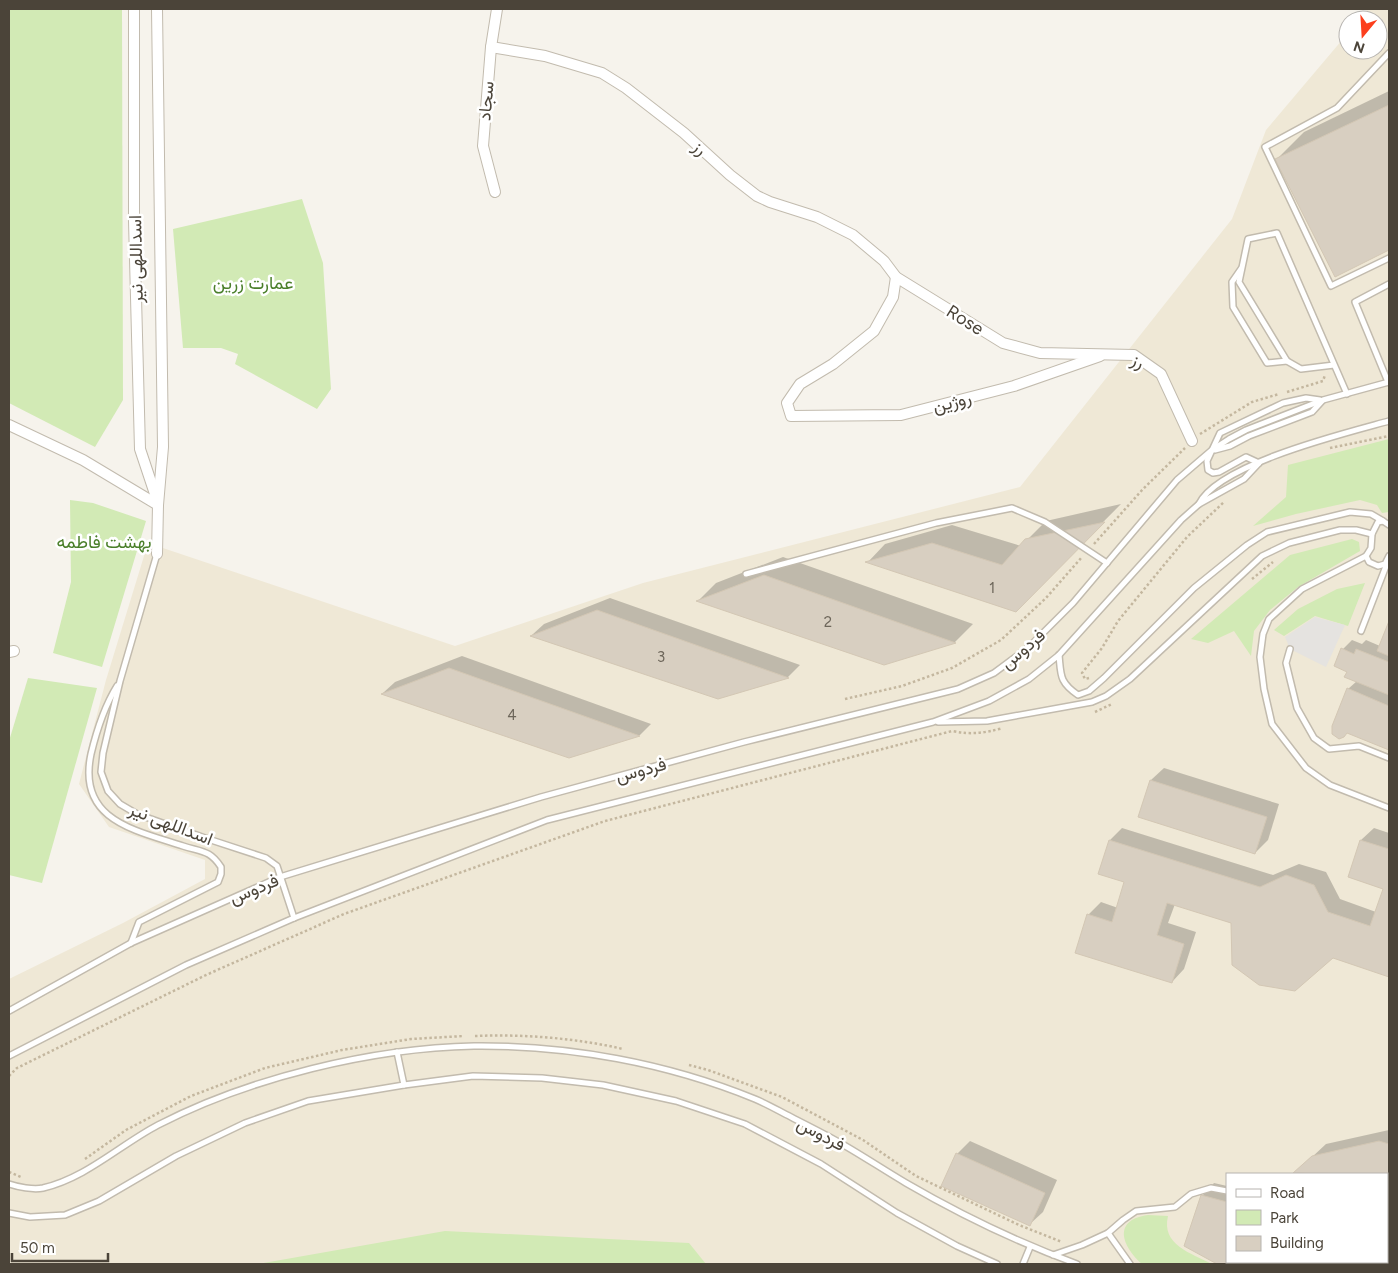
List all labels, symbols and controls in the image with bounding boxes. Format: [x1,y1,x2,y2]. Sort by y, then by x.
north arrow [1338,10,1388,60]
text: N [1351,37,1367,57]
street label: سجاد [473,80,499,122]
street label: رز [687,135,712,160]
street label: اسداللهی نیر [124,215,148,304]
park label: عمارت زرین [213,272,293,294]
street label: Rose [942,300,988,340]
street label: رز [1127,348,1148,374]
street label: روژین [930,386,974,418]
park label: بهشت فاطمه [57,531,151,553]
house number: 1 [989,579,995,597]
house number: 2 [824,613,832,631]
street label: فردوس [996,624,1050,674]
house number: 3 [657,648,665,666]
house number: 4 [507,706,517,724]
street label: فردوس [613,753,669,787]
street label: اسداللهی نیر [125,798,216,850]
street label: فردوس [226,869,282,909]
street label: فردوس [793,1112,849,1156]
legend [1226,1173,1388,1263]
text: Road [1270,1184,1305,1202]
text: Park [1270,1209,1299,1227]
scale bar [12,1230,109,1262]
text: Building [1270,1234,1324,1252]
text: 50 m [20,1239,55,1257]

